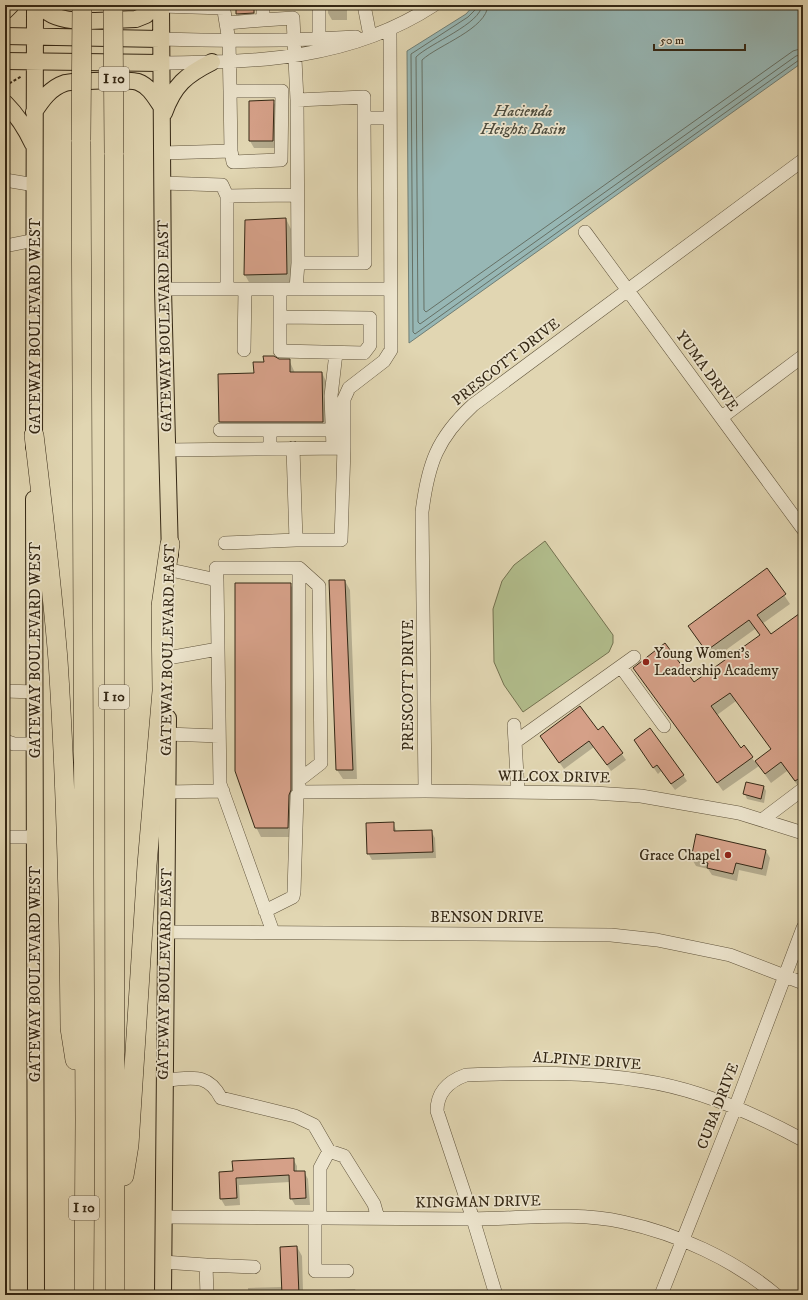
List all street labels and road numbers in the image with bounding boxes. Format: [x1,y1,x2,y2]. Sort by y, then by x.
road number: I 10 [99,67,129,91]
street label: GATEWAY BOULEVARD WEST [26,217,45,434]
street label: GATEWAY BOULEVARD EAST [154,219,176,432]
street label: PRESCOTT DRIVE [448,314,564,410]
street label: YUMA DRIVE [671,327,743,415]
street label: GATEWAY BOULEVARD WEST [26,541,45,758]
street label: GATEWAY BOULEVARD EAST [157,543,179,756]
street label: PRESCOTT DRIVE [399,619,418,751]
road number: I 10 [99,685,129,709]
street label: WILCOX DRIVE [497,767,611,787]
street label: GATEWAY BOULEVARD WEST [26,865,45,1082]
street label: GATEWAY BOULEVARD EAST [154,867,176,1080]
street label: BENSON DRIVE [430,908,544,927]
street label: ALPINE DRIVE [532,1048,642,1074]
street label: CUBA DRIVE [693,1060,743,1152]
street label: KINGMAN DRIVE [415,1191,541,1213]
road number: I 10 [69,1196,99,1220]

